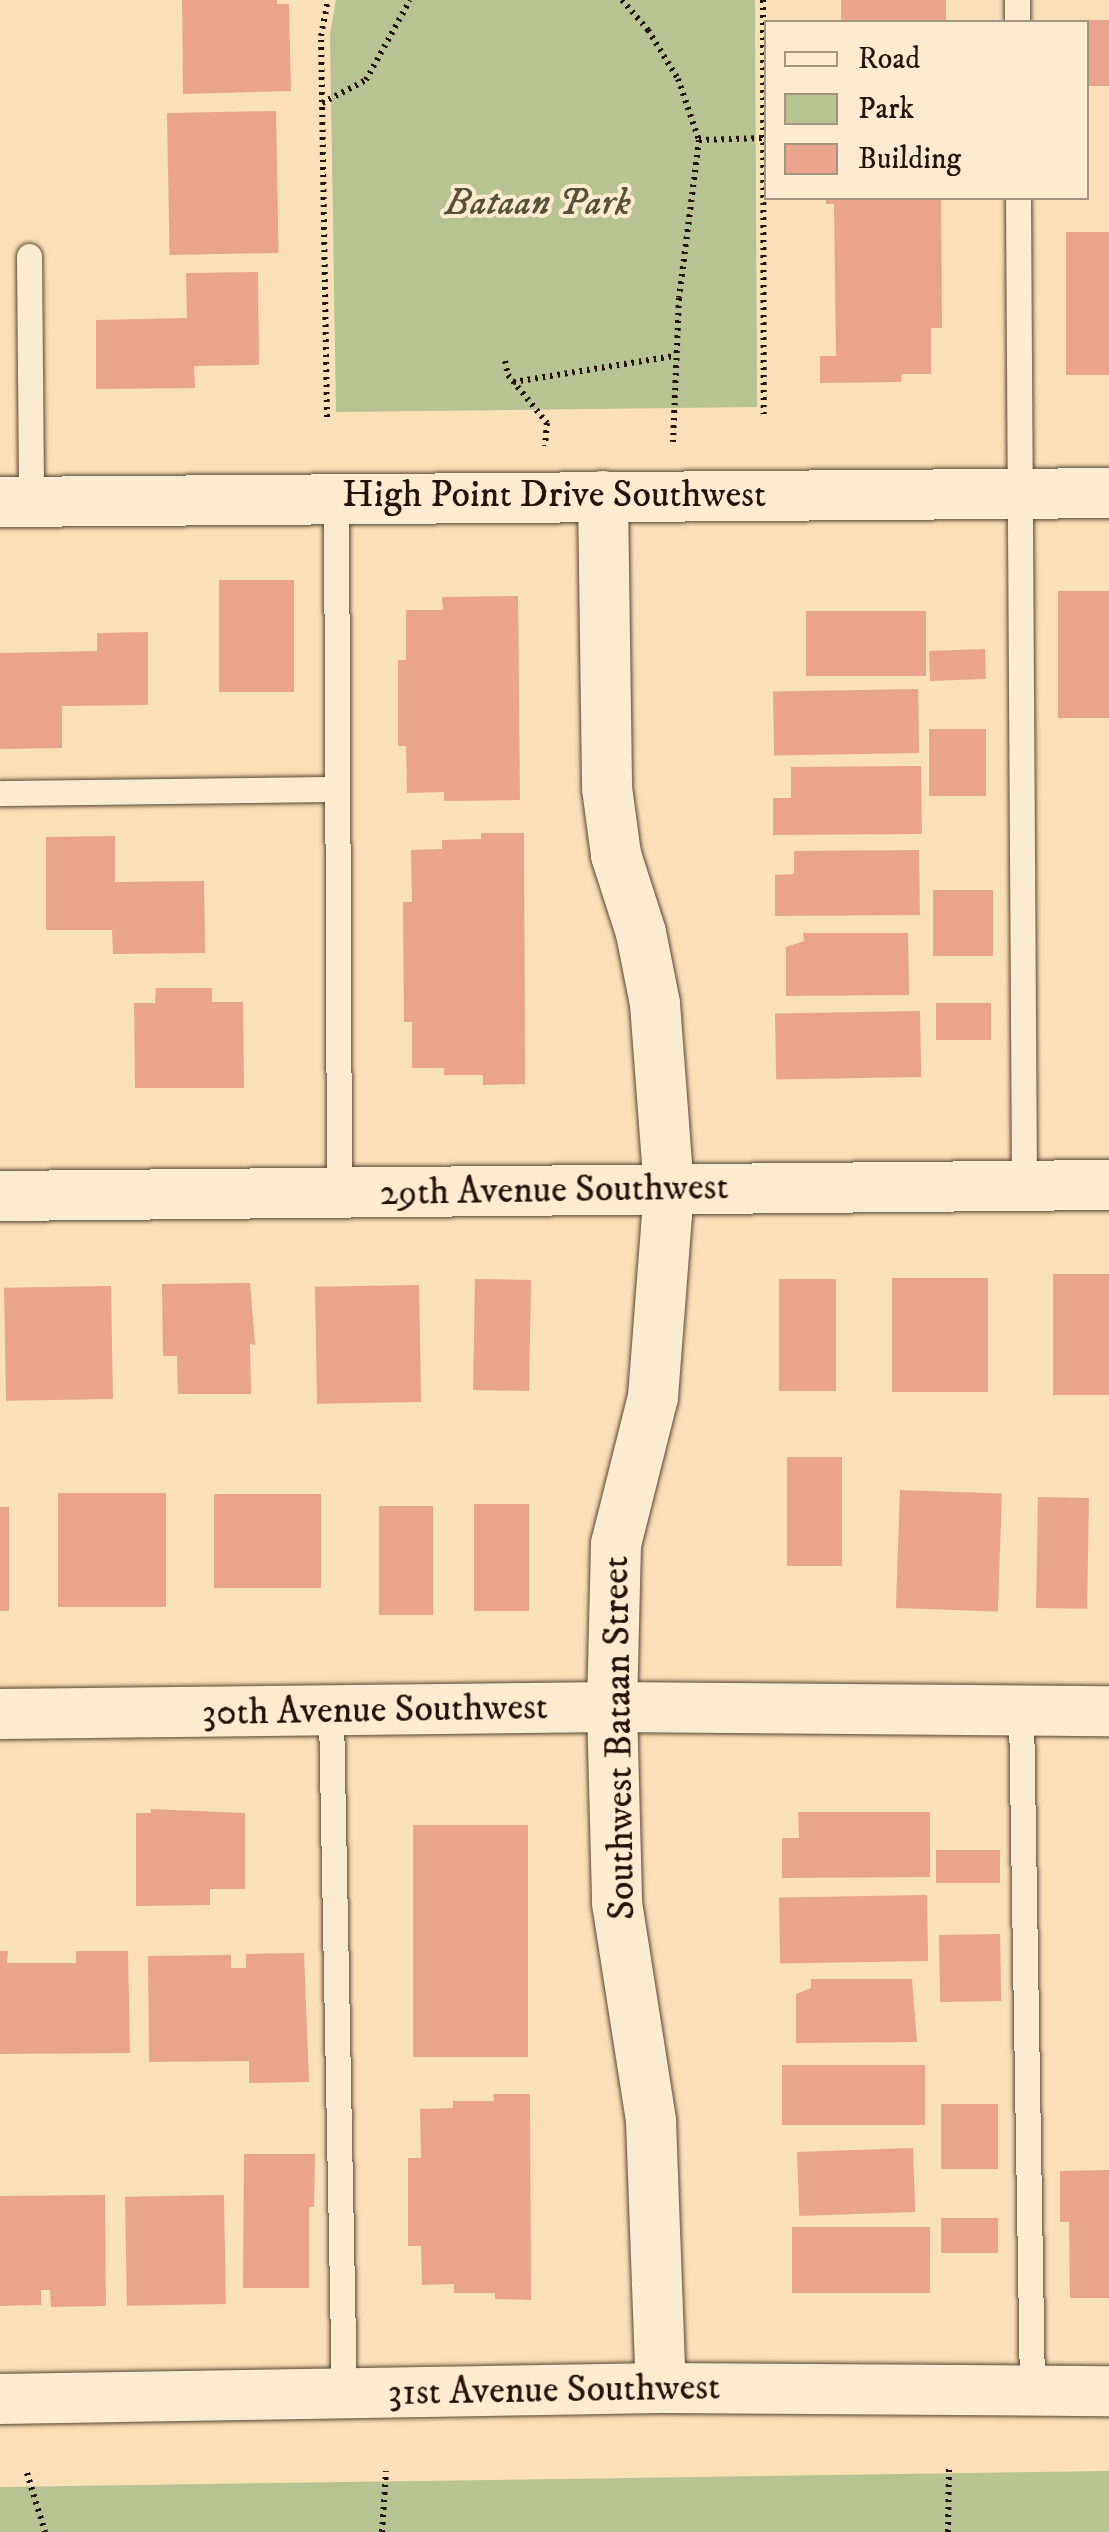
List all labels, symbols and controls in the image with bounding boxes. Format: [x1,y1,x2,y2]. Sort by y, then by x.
legend [764,20,1089,200]
text: Road [858,41,920,78]
text: Park [858,91,914,128]
text: Building [858,141,961,178]
park label: Bataan Park [445,181,631,227]
street label: High Point Drive Southwest [342,473,766,519]
street label: 29th Avenue Southwest [379,1165,729,1217]
street label: Southwest Bataan Street [594,1556,646,1920]
street label: 30th Avenue Southwest [202,1685,548,1737]
street label: 31st Avenue Southwest [387,2365,721,2417]

